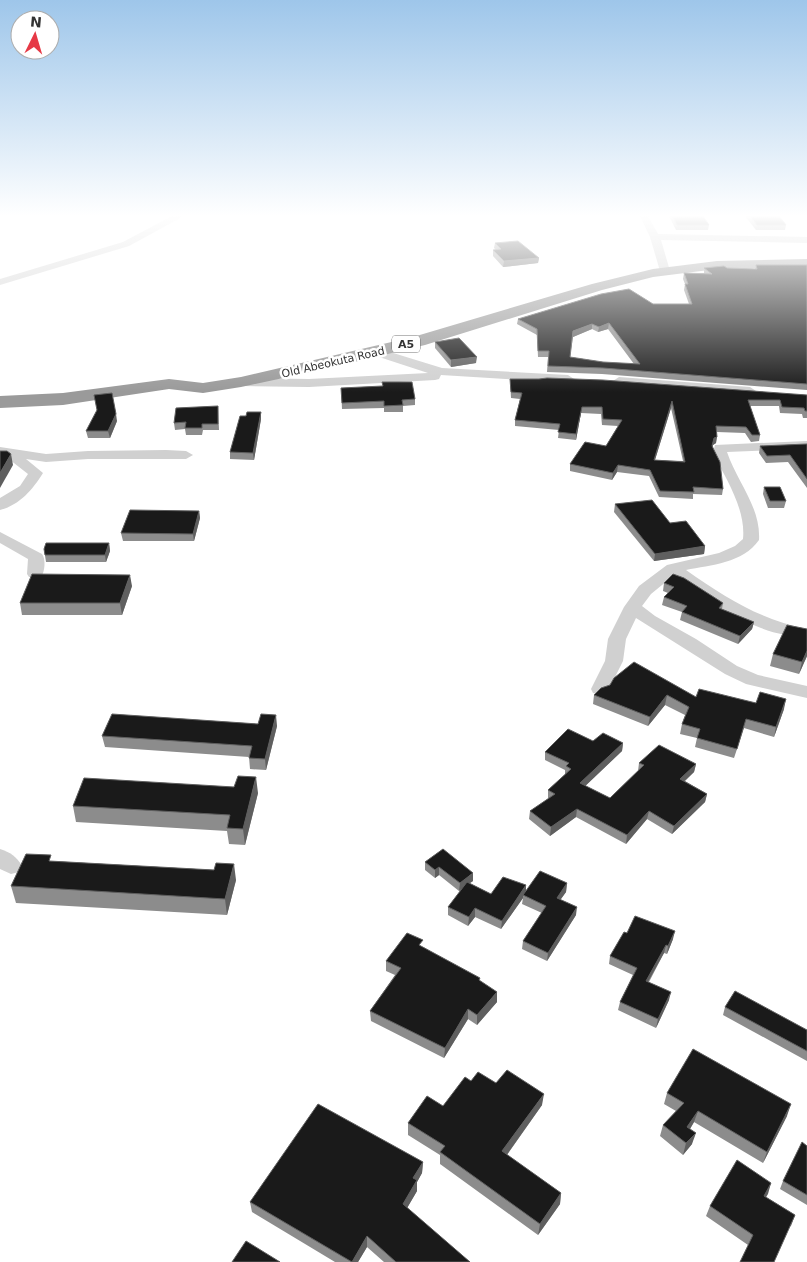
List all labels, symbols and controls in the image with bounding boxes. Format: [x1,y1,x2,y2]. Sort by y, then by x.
north arrow [10,10,60,60]
text: N [30,14,43,31]
road number: A5 [392,336,420,352]
street label: Old Abeokuta Road [280,344,386,381]

